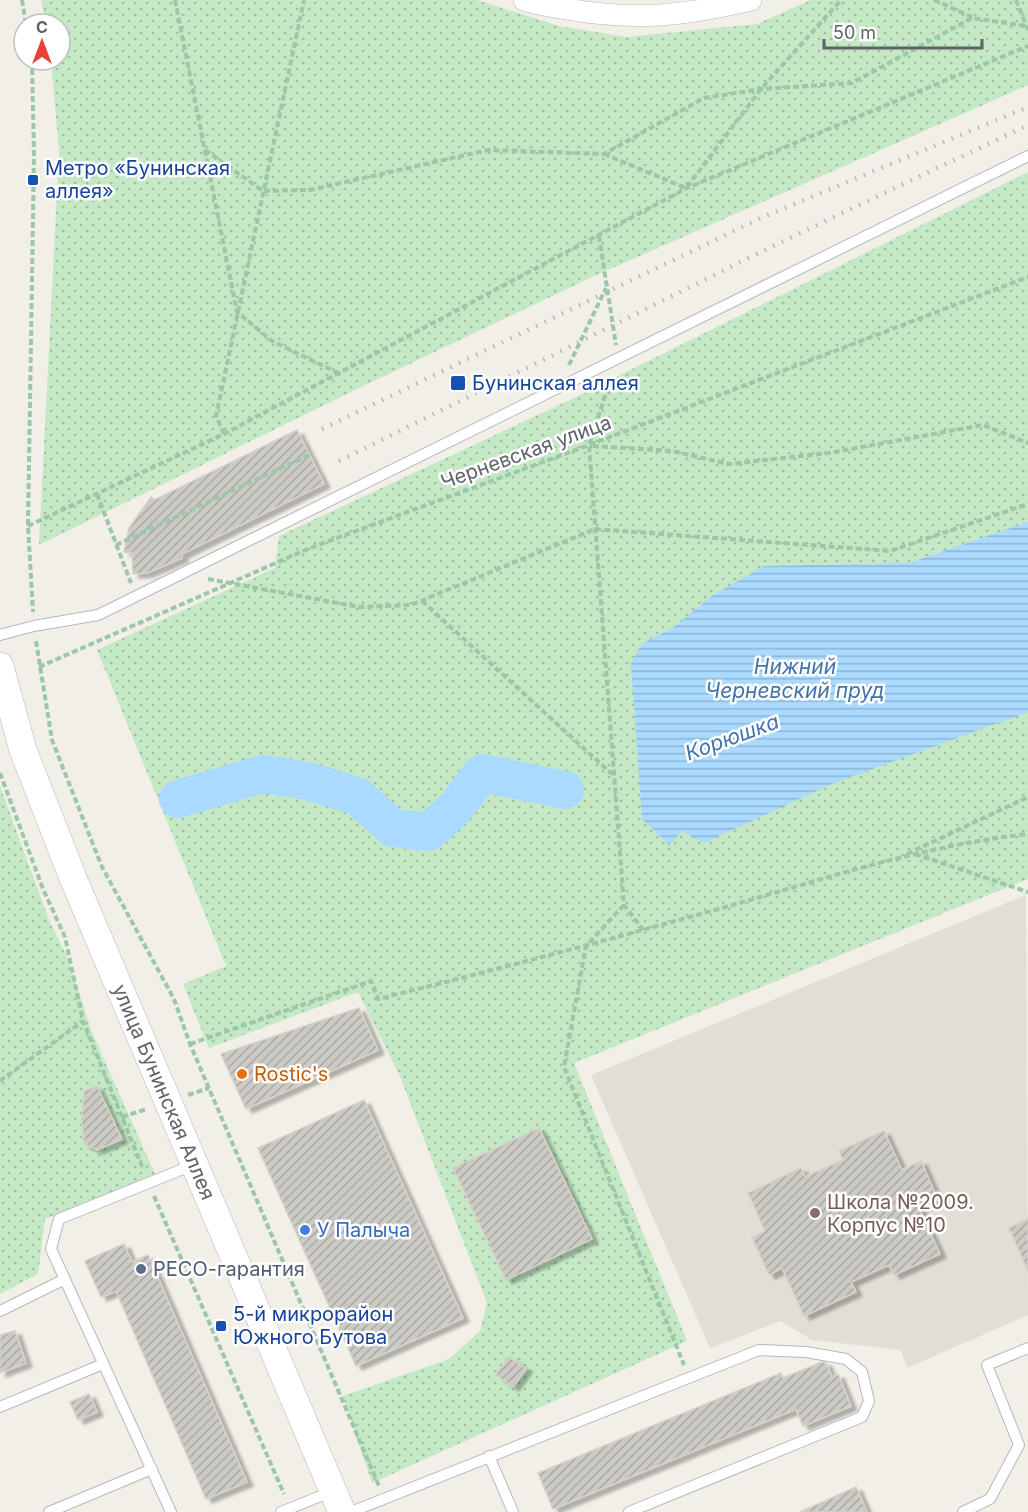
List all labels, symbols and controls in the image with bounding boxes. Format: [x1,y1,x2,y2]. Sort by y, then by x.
north arrow [12,12,72,72]
scale bar [824,12,982,50]
text: С [36,17,48,37]
text: 50 m [833,22,876,43]
place label: Метро «Бунинская аллея» [45,156,230,203]
marker: Метро «Бунинская аллея» [26,173,40,187]
place label: Бунинская аллея [472,371,639,395]
marker: Бунинская аллея [449,374,467,392]
street label: Черневская улица [437,410,615,494]
water label: Нижний Черневский пруд [705,654,885,703]
water label: Корюшка [682,708,782,766]
street label: улица Бунинская Аллея [108,981,220,1203]
place label: Rostic's [254,1062,328,1086]
marker: Rostic's [235,1067,249,1081]
place label: Школа №2009. Корпус №10 [827,1190,974,1237]
marker: Школа №2009. Корпус №10 [808,1206,822,1220]
place label: У Палыча [317,1218,410,1242]
marker: У Палыча [298,1223,312,1237]
place label: РЕСО-гарантия [153,1257,305,1281]
marker: РЕСО-гарантия [134,1262,148,1276]
place label: 5-й микрорайон Южного Бутова [233,1302,393,1349]
marker: 5-й микрорайон Южного Бутова [214,1319,228,1333]

